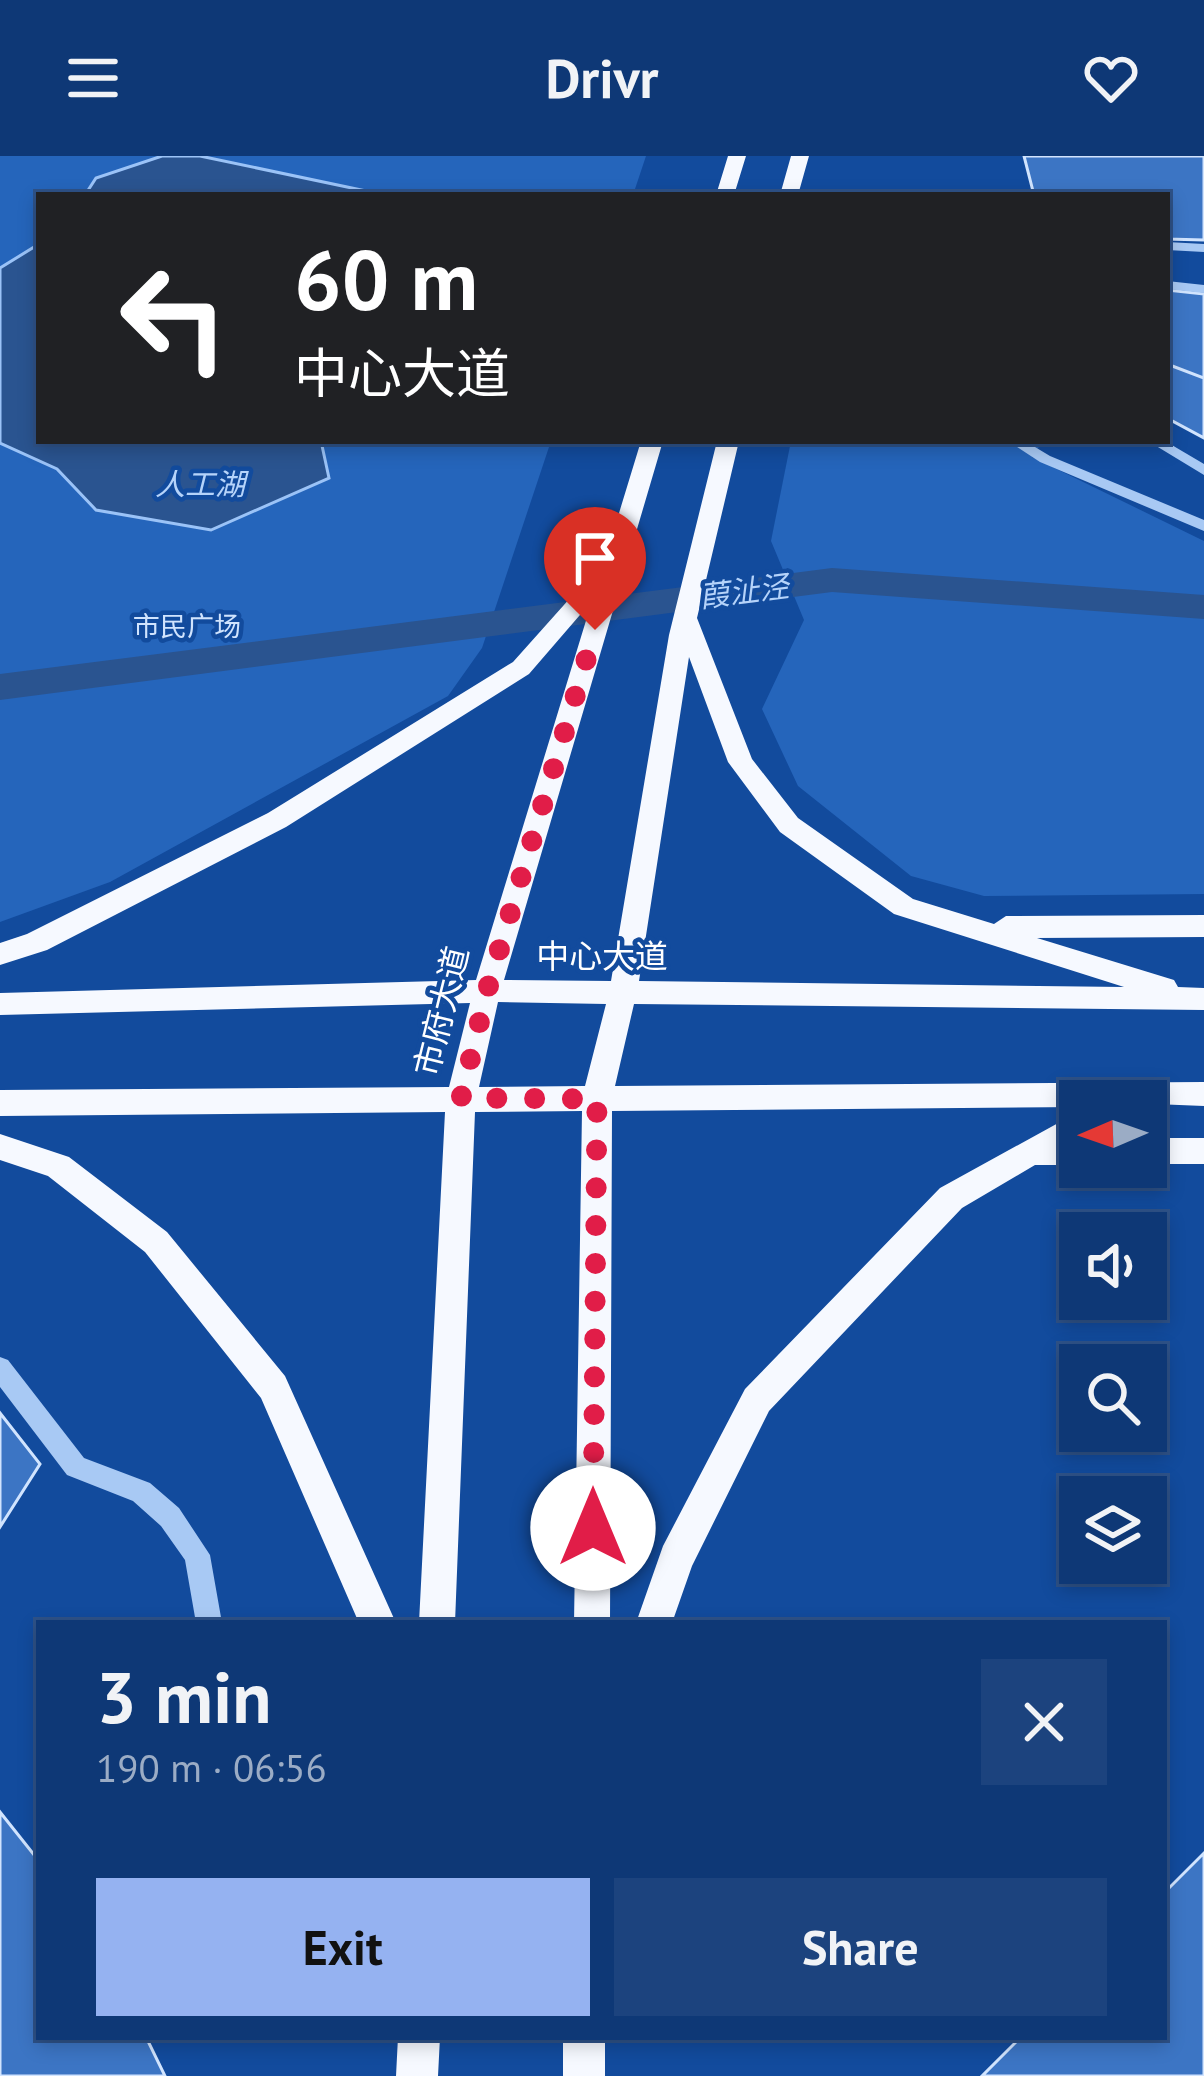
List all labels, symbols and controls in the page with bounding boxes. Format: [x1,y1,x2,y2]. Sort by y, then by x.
text: Drivr [545,43,659,113]
icon: menu [60,45,126,111]
icon: heart [1078,45,1144,111]
text: 60 m [294,224,478,333]
icon: left [96,240,252,396]
text: 中心大道 [294,338,510,408]
water label: 人工湖 [155,464,249,503]
pin [544,507,646,630]
icon: arrive [562,525,628,591]
water label: 葭沚泾 [697,565,794,615]
park label: 市民广场 [133,609,241,643]
street label: 中心大道 [536,934,668,977]
street label: 市府大道 [404,942,477,1080]
north arrow [1059,1080,1167,1188]
map controls [1059,1080,1167,1584]
button: sound [1059,1212,1167,1320]
button: search [1059,1344,1167,1452]
position arrow [530,1465,656,1591]
button: layers [1059,1476,1167,1584]
text: 3 min [96,1650,272,1743]
button: close [981,1659,1107,1785]
text: 190 m · 06:56 [96,1742,327,1793]
button: Exit [96,1878,590,2016]
button: Share [614,1878,1107,2016]

